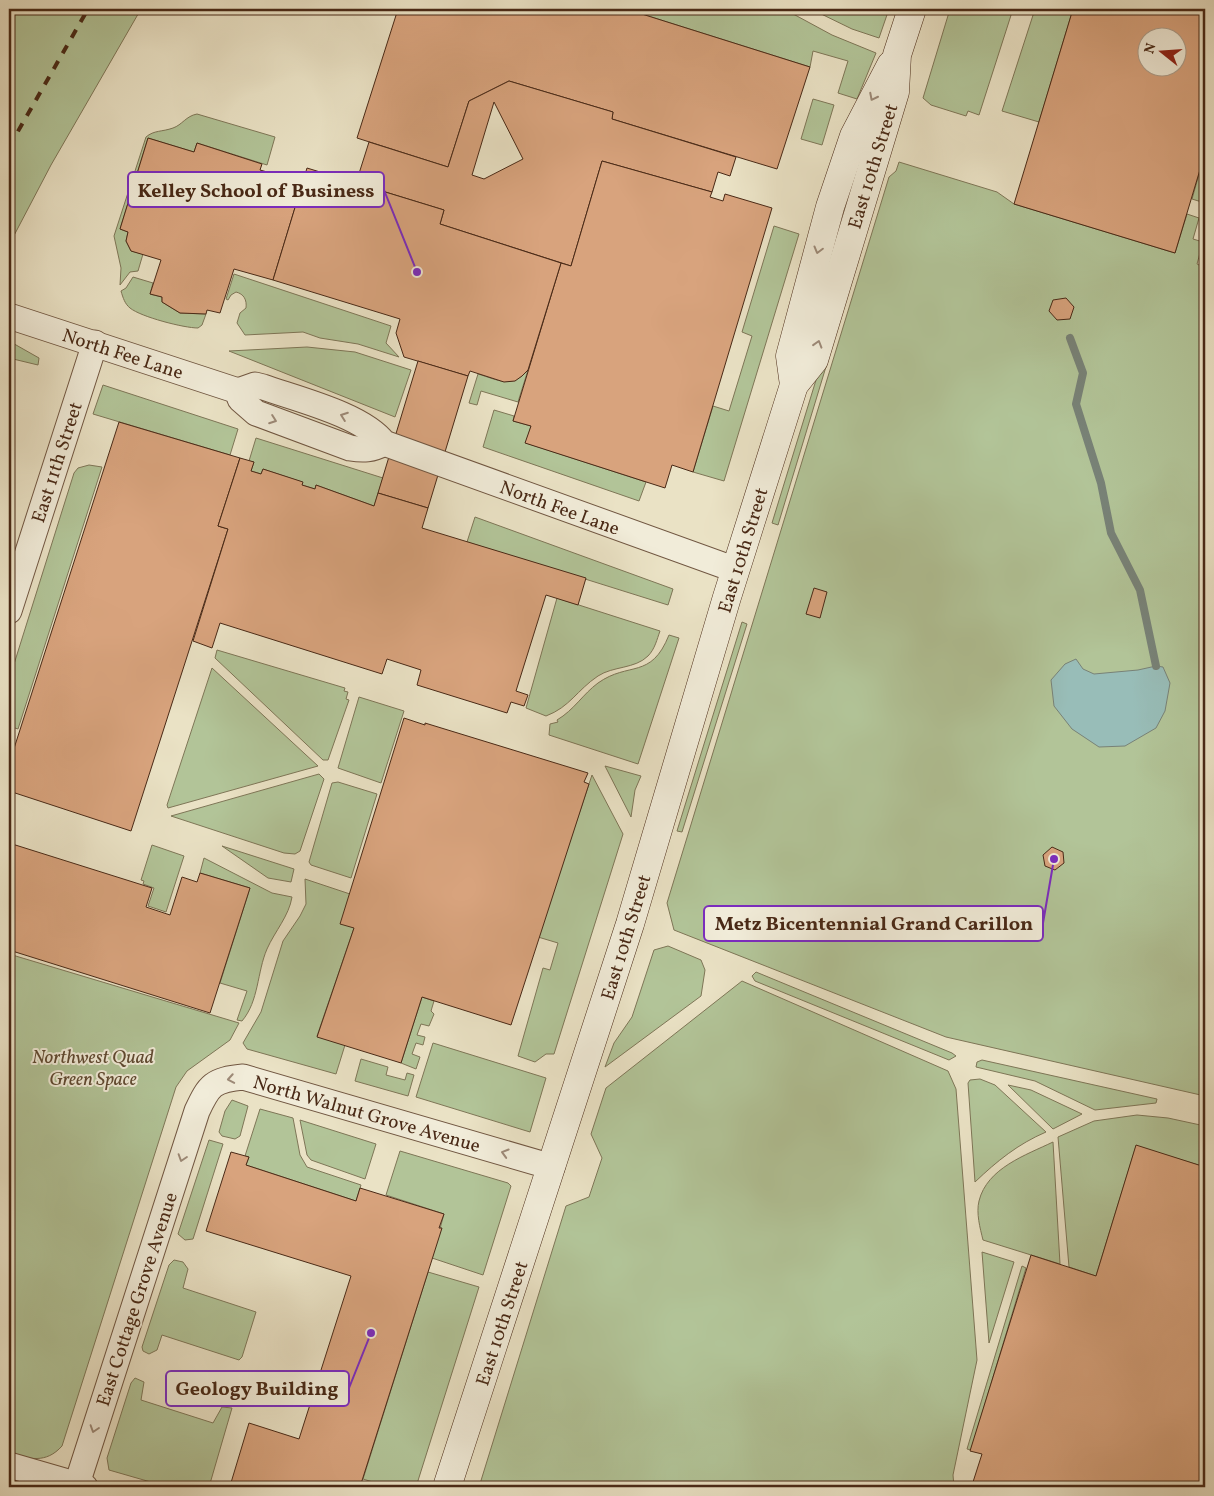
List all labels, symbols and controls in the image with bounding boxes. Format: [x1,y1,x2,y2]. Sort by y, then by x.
north arrow [1136,28,1186,78]
text: N [1140,41,1162,56]
one-way arrow [869,92,879,101]
street label: East 10th Street [842,100,905,232]
callout: Kelley School of Business [128,172,384,207]
text: Kelley School of Business [137,178,375,206]
one-way arrow [814,245,824,253]
street label: North Fee Lane [58,323,186,387]
one-way arrow [813,340,823,348]
street label: East 11th Street [26,398,90,526]
one-way arrow [341,412,349,422]
one-way arrow [269,414,277,424]
street label: North Fee Lane [496,475,623,543]
street label: East 10th Street [712,484,775,616]
street label: East 10th Street [595,871,658,1003]
callout: Metz Bicentennial Grand Carillon [704,906,1043,941]
text: Metz Bicentennial Grand Carillon [715,911,1033,939]
park label: Northwest Quad Green Space [32,1045,154,1093]
street label: North Walnut Grove Avenue [250,1070,483,1160]
one-way arrow [227,1073,236,1083]
one-way arrow [502,1148,510,1158]
one-way arrow [177,1153,187,1161]
street label: East Cottage Grove Avenue [91,1189,185,1410]
street label: East 10th Street [470,1258,535,1389]
callout: Geology Building [166,1371,349,1406]
text: Geology Building [176,1376,338,1404]
one-way arrow [90,1424,100,1433]

